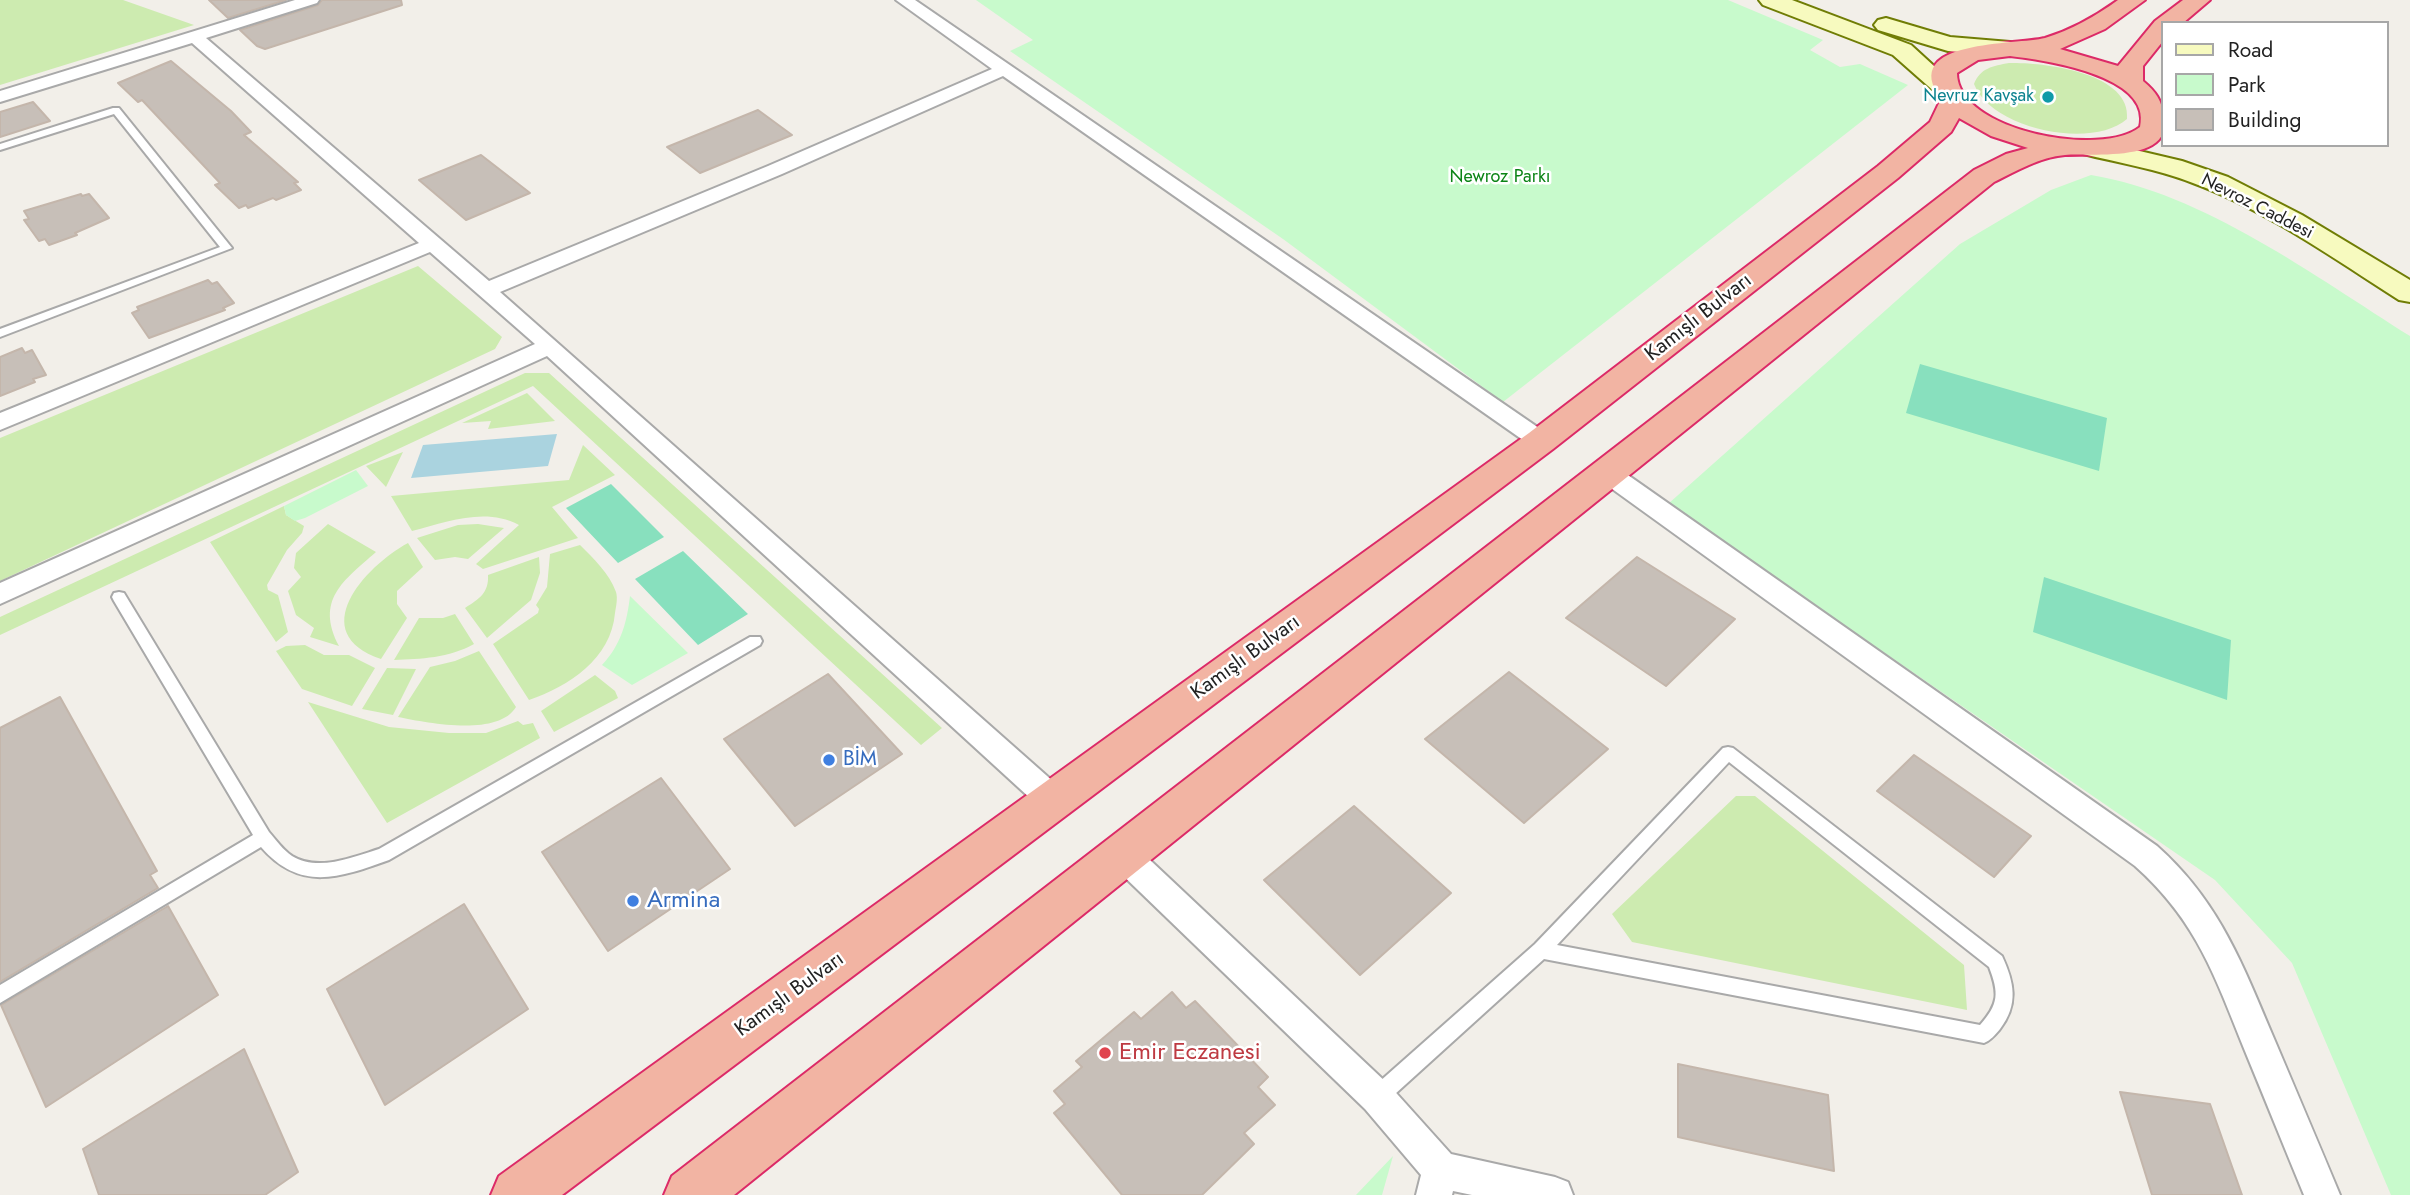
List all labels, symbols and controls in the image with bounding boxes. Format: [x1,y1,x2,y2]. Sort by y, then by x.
legend [2162,21,2389,147]
text: Road [2228,35,2273,65]
text: Park [2228,70,2265,100]
place label: Nevruz Kavşak [1923,86,2034,108]
marker: Nevruz Kavşak [2040,89,2056,105]
text: Building [2228,105,2301,135]
park label: Newroz Parkı [1449,167,1551,189]
street label: Nevroz Caddesi [2197,170,2317,244]
street label: Kamışlı Bulvarı [1641,269,1757,367]
street label: Kamışlı Bulvarı [1187,610,1305,706]
place label: BİM [843,747,877,773]
marker: BİM [821,752,837,768]
place label: Armina [647,887,720,915]
marker: Armina [625,893,641,909]
street label: Kamışlı Bulvarı [731,947,849,1043]
place label: Emir Eczanesi [1119,1039,1261,1067]
marker: Emir Eczanesi [1097,1045,1113,1061]

